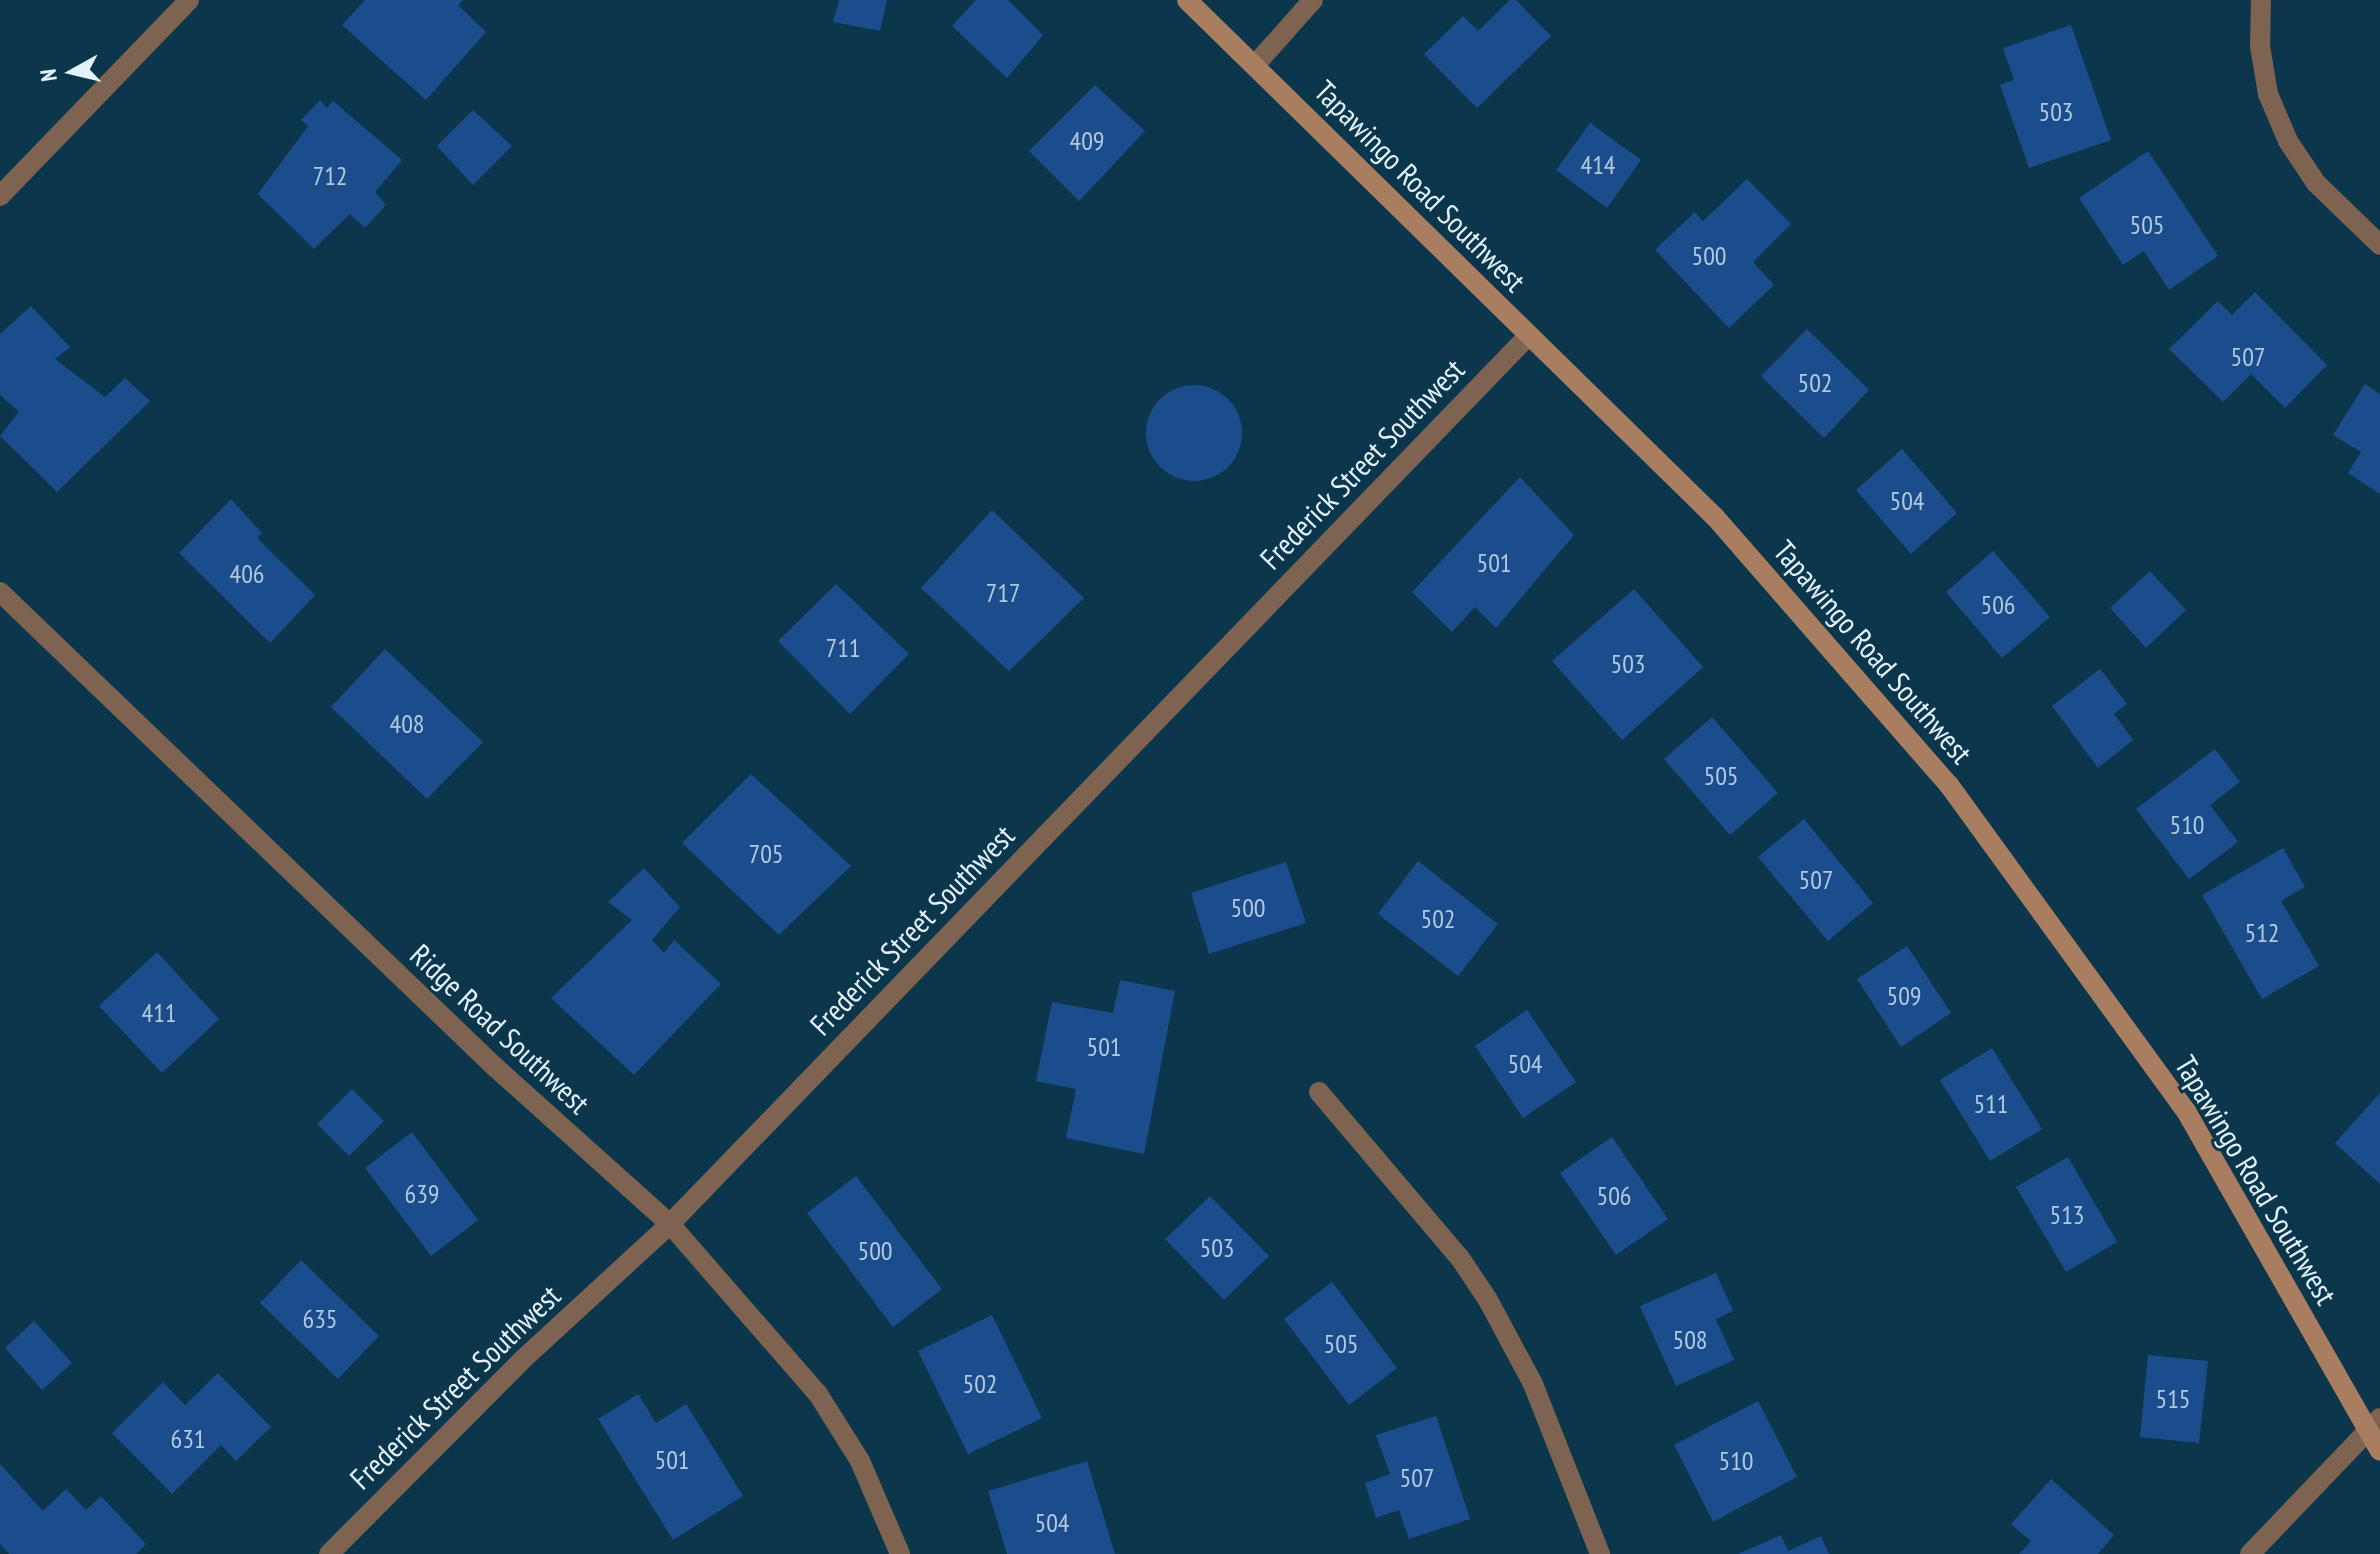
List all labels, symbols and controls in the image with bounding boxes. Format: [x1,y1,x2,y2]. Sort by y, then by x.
north arrow [32,32,112,112]
text: N [34,68,63,83]
street label: Tapawingo Road Southwest [1307,73,1533,299]
house number: 503 [2038,96,2074,128]
house number: 409 [1069,125,1105,157]
house number: 414 [1580,149,1616,181]
house number: 712 [312,160,348,192]
house number: 505 [2129,209,2165,241]
house number: 500 [1691,240,1727,272]
house number: 507 [2230,341,2266,373]
street label: Frederick Street Southwest [1252,351,1472,577]
house number: 502 [1797,367,1833,399]
house number: 504 [1889,485,1925,517]
street label: Tapawingo Road Southwest [1766,533,1980,771]
house number: 501 [1476,547,1512,579]
house number: 406 [229,558,265,590]
house number: 717 [985,577,1021,609]
house number: 506 [1980,589,2016,621]
house number: 711 [825,632,861,664]
house number: 503 [1610,648,1646,680]
house number: 408 [389,708,425,740]
house number: 505 [1703,760,1739,792]
house number: 510 [2169,809,2205,841]
street label: Frederick Street Southwest [802,817,1022,1043]
house number: 705 [748,838,784,870]
house number: 507 [1798,864,1834,896]
house number: 500 [1230,892,1266,924]
house number: 502 [1420,903,1456,935]
house number: 512 [2244,917,2280,949]
street label: Ridge Road Southwest [403,937,597,1121]
house number: 509 [1886,980,1922,1012]
house number: 411 [141,997,177,1029]
house number: 501 [1086,1031,1122,1063]
house number: 504 [1507,1048,1543,1080]
street label: Tapawingo Road Southwest [2168,1049,2344,1311]
house number: 511 [1973,1088,2009,1120]
house number: 639 [404,1178,440,1210]
house number: 506 [1596,1180,1632,1212]
house number: 513 [2049,1199,2085,1231]
house number: 503 [1199,1232,1235,1264]
house number: 500 [857,1235,893,1267]
street label: Frederick Street Southwest [342,1277,568,1497]
house number: 635 [302,1303,338,1335]
house number: 508 [1672,1324,1708,1356]
house number: 505 [1323,1328,1359,1360]
house number: 502 [962,1368,998,1400]
house number: 515 [2155,1383,2191,1415]
house number: 631 [170,1423,206,1455]
house number: 501 [654,1444,690,1476]
house number: 510 [1718,1445,1754,1477]
house number: 507 [1399,1462,1435,1494]
house number: 504 [1034,1507,1070,1539]

